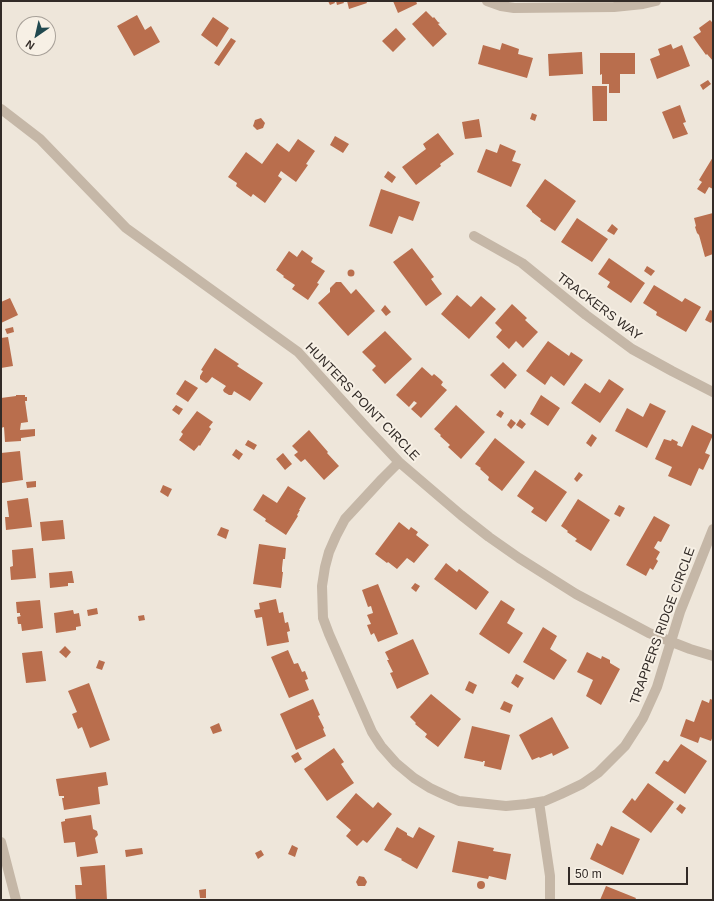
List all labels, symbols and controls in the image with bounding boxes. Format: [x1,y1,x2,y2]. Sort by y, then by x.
north arrow [16,16,56,56]
text: N [23,38,37,52]
street label: TRACKERS WAY [553,270,645,344]
street label: HUNTERS POINT CIRCLE [302,340,422,464]
street label: TRAPPERS RIDGE CIRCLE [627,545,699,707]
scale bar [570,859,690,885]
text: 50 m [575,867,602,881]

